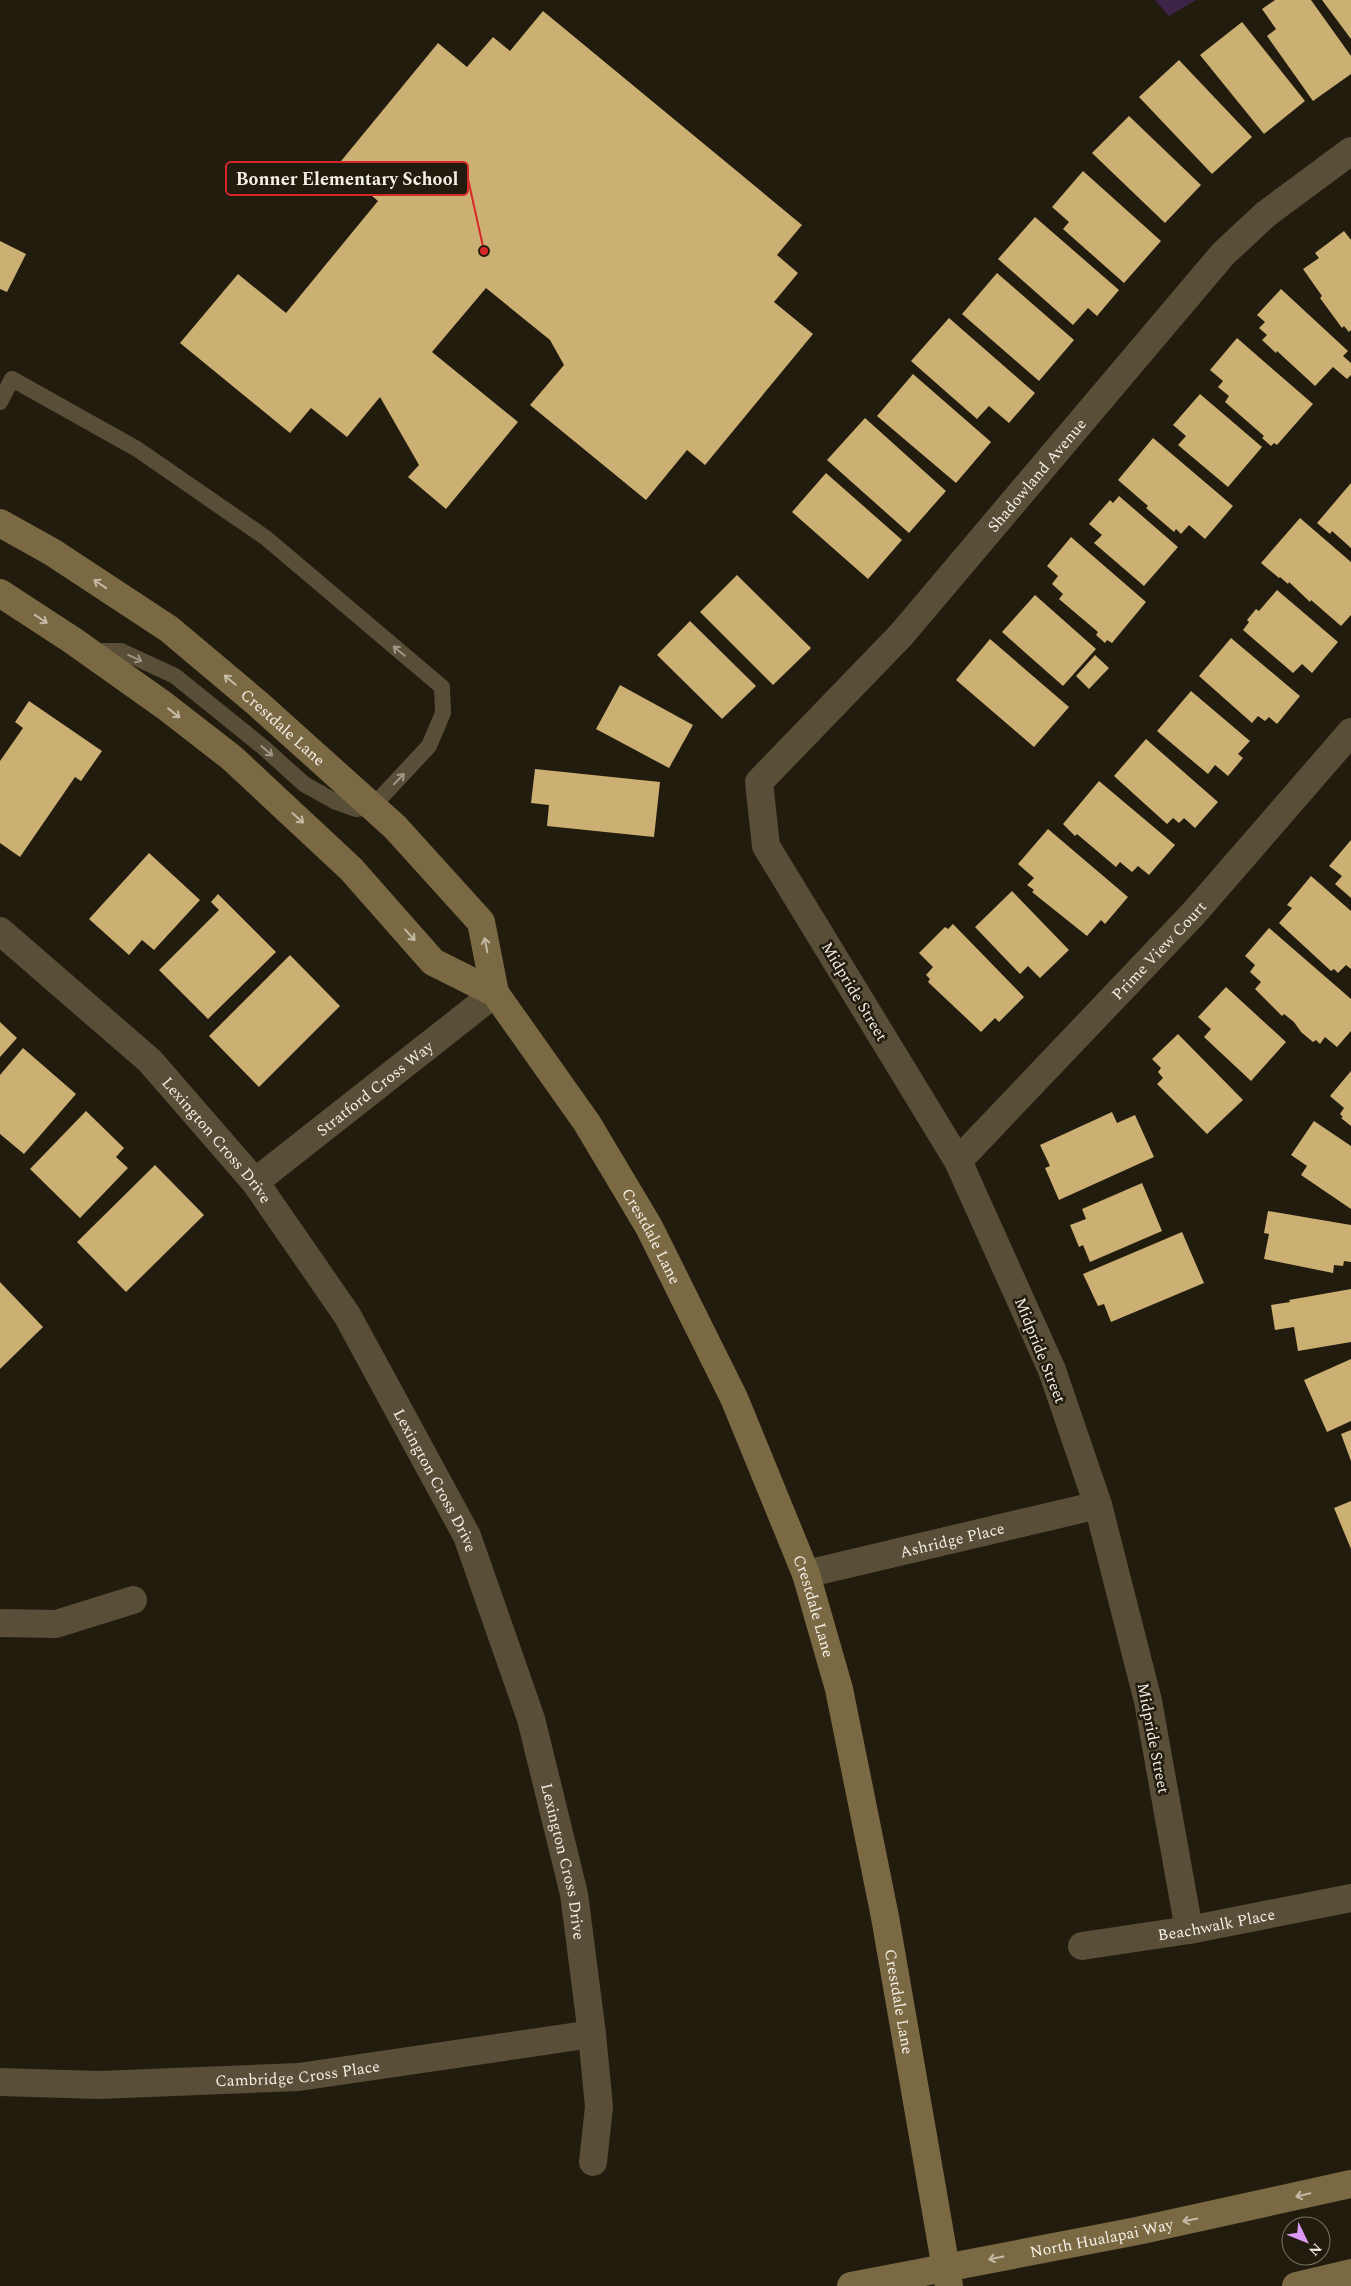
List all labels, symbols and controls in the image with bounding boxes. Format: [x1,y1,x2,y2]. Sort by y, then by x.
callout: Bonner Elementary School [226,162,468,195]
text: Bonner Elementary School [236,166,458,193]
street label: Shadowland Avenue [982,413,1092,538]
one-way arrow [93,578,107,589]
one-way arrow [34,614,48,625]
one-way arrow [393,645,406,656]
one-way arrow [127,653,142,663]
one-way arrow [224,675,237,686]
street label: Crestdale Lane [235,683,330,772]
one-way arrow [167,708,181,718]
one-way arrow [261,745,274,757]
one-way arrow [393,772,405,785]
one-way arrow [291,812,304,824]
street label: Prime View Court [1106,896,1213,1006]
one-way arrow [404,929,416,942]
street label: Midpride Street [815,937,894,1046]
one-way arrow [480,938,490,954]
street label: Stratford Cross Way [311,1034,440,1142]
street label: Lexington Cross Drive [156,1072,277,1208]
street label: Crestdale Lane [615,1183,687,1289]
street label: Midpride Street [1008,1294,1072,1407]
street label: Lexington Cross Drive [387,1404,483,1555]
street label: Ashridge Place [897,1517,1007,1564]
street label: Crestdale Lane [786,1551,840,1660]
street label: Midpride Street [1131,1681,1176,1796]
street label: Lexington Cross Drive [534,1781,591,1941]
street label: Beachwalk Place [1156,1902,1277,1948]
street label: Crestdale Lane [878,1947,920,2056]
street label: Cambridge Cross Place [215,2054,381,2093]
one-way arrow [1296,2191,1312,2200]
street label: North Hualapai Way [1028,2212,1177,2264]
one-way arrow [1182,2216,1198,2225]
north arrow [1281,2216,1331,2266]
text: N [1304,2238,1327,2261]
one-way arrow [989,2254,1005,2264]

